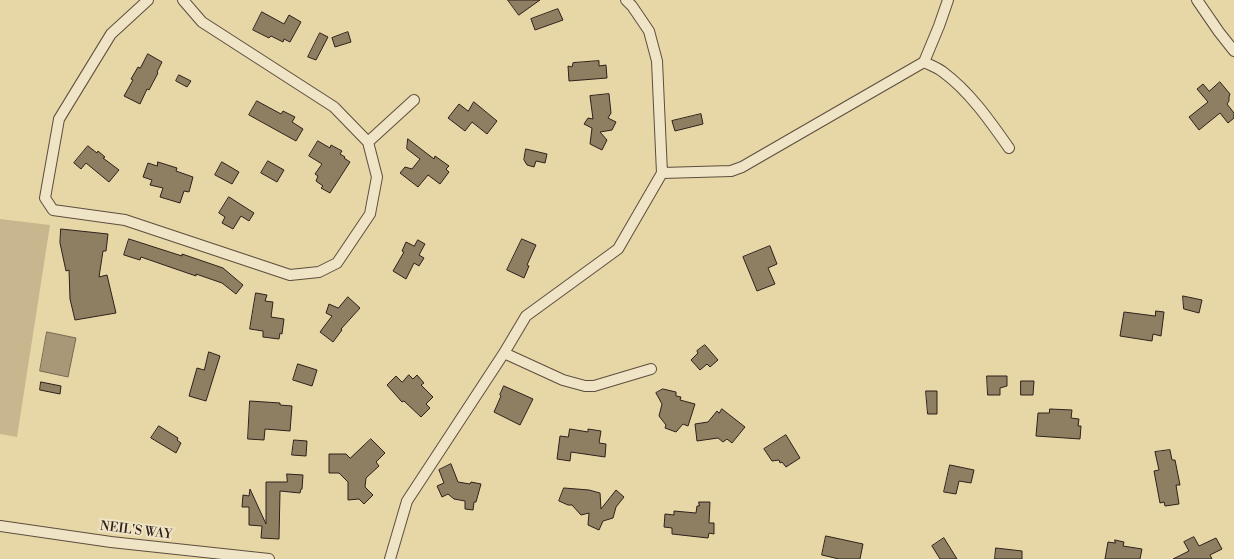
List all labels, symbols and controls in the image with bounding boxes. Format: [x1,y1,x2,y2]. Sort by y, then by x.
street label: NEIL'S WAY [99,519,173,543]

